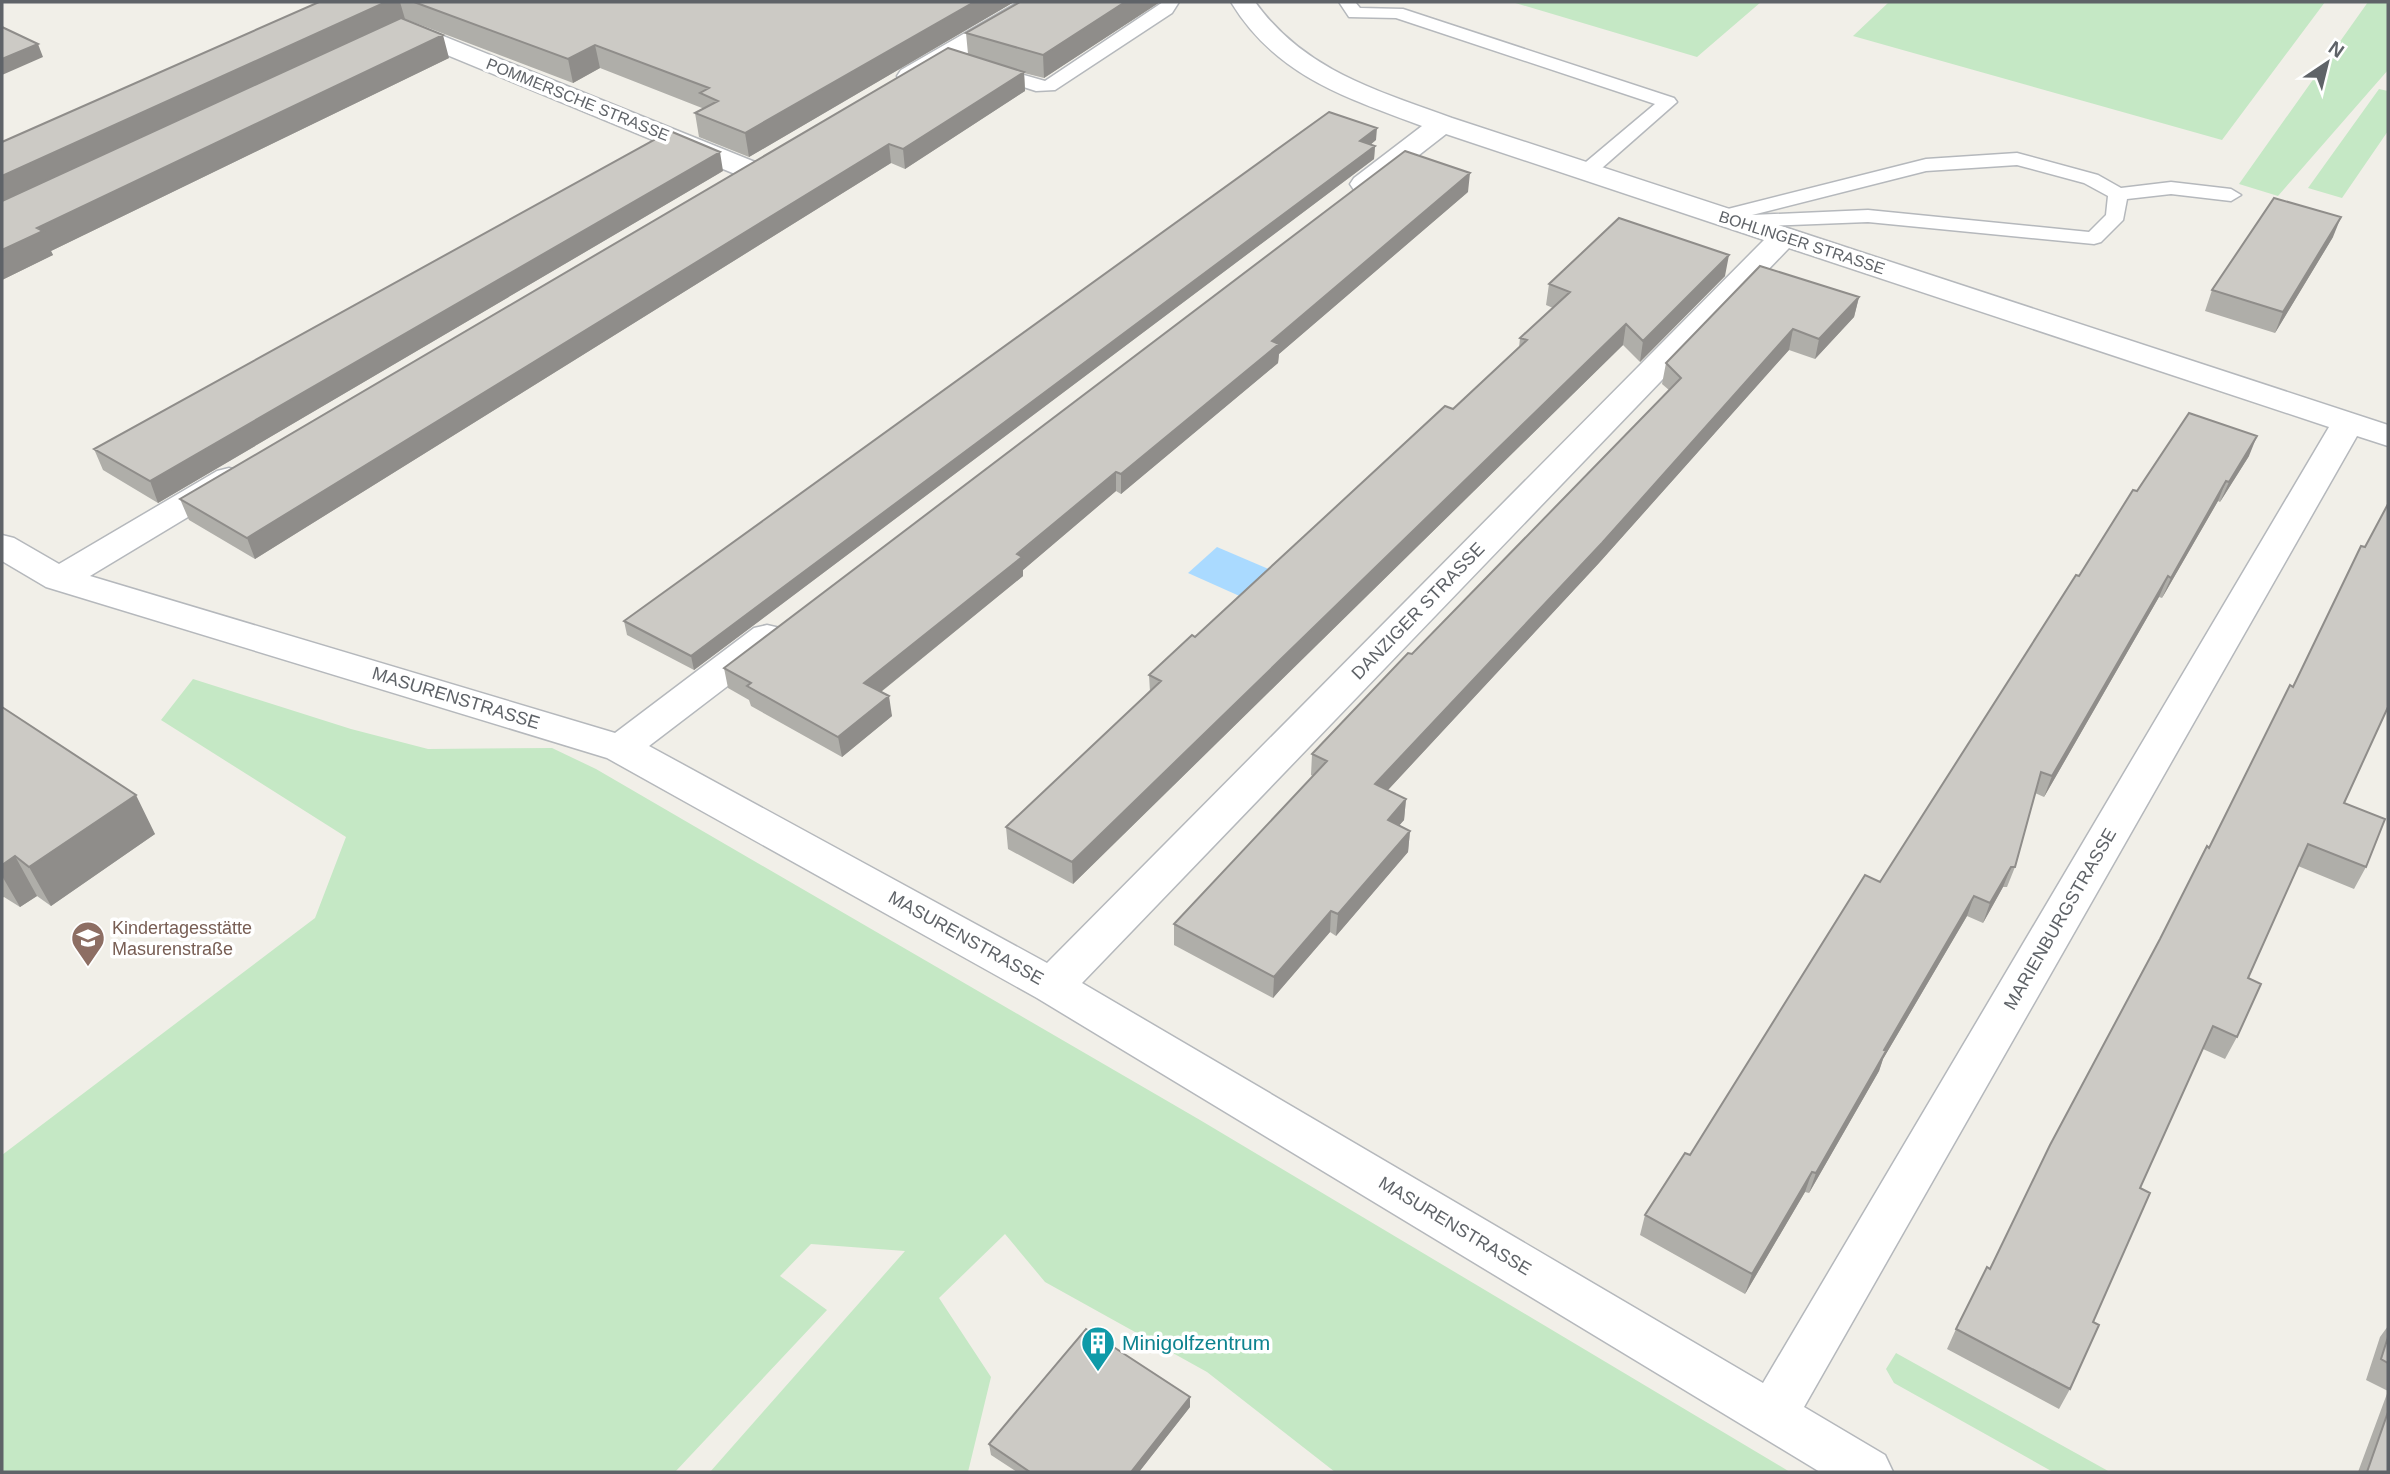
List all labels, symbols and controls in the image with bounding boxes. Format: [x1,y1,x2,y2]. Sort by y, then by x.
north arrow [2292,28,2362,98]
text: N [2325,37,2348,62]
street label: POMMERSCHE STRASSE [484,55,672,144]
street label: BOHLINGER STRASSE [1717,208,1887,277]
street label: DANZIGER STRASSE [1348,539,1488,683]
street label: MASURENSTRASSE [370,663,542,733]
street label: MARIENBURGSTRASSE [2000,825,2120,1013]
street label: MASURENSTRASSE [885,887,1047,989]
place label: Kindertagesstätte Masurenstraße [112,918,252,959]
school or university icon: Kindertagesstätte Masurenstraße [69,919,107,968]
street label: MASURENSTRASSE [1375,1173,1535,1279]
building icon: Minigolfzentrum [1079,1324,1117,1373]
place label: Minigolfzentrum [1122,1331,1270,1354]

